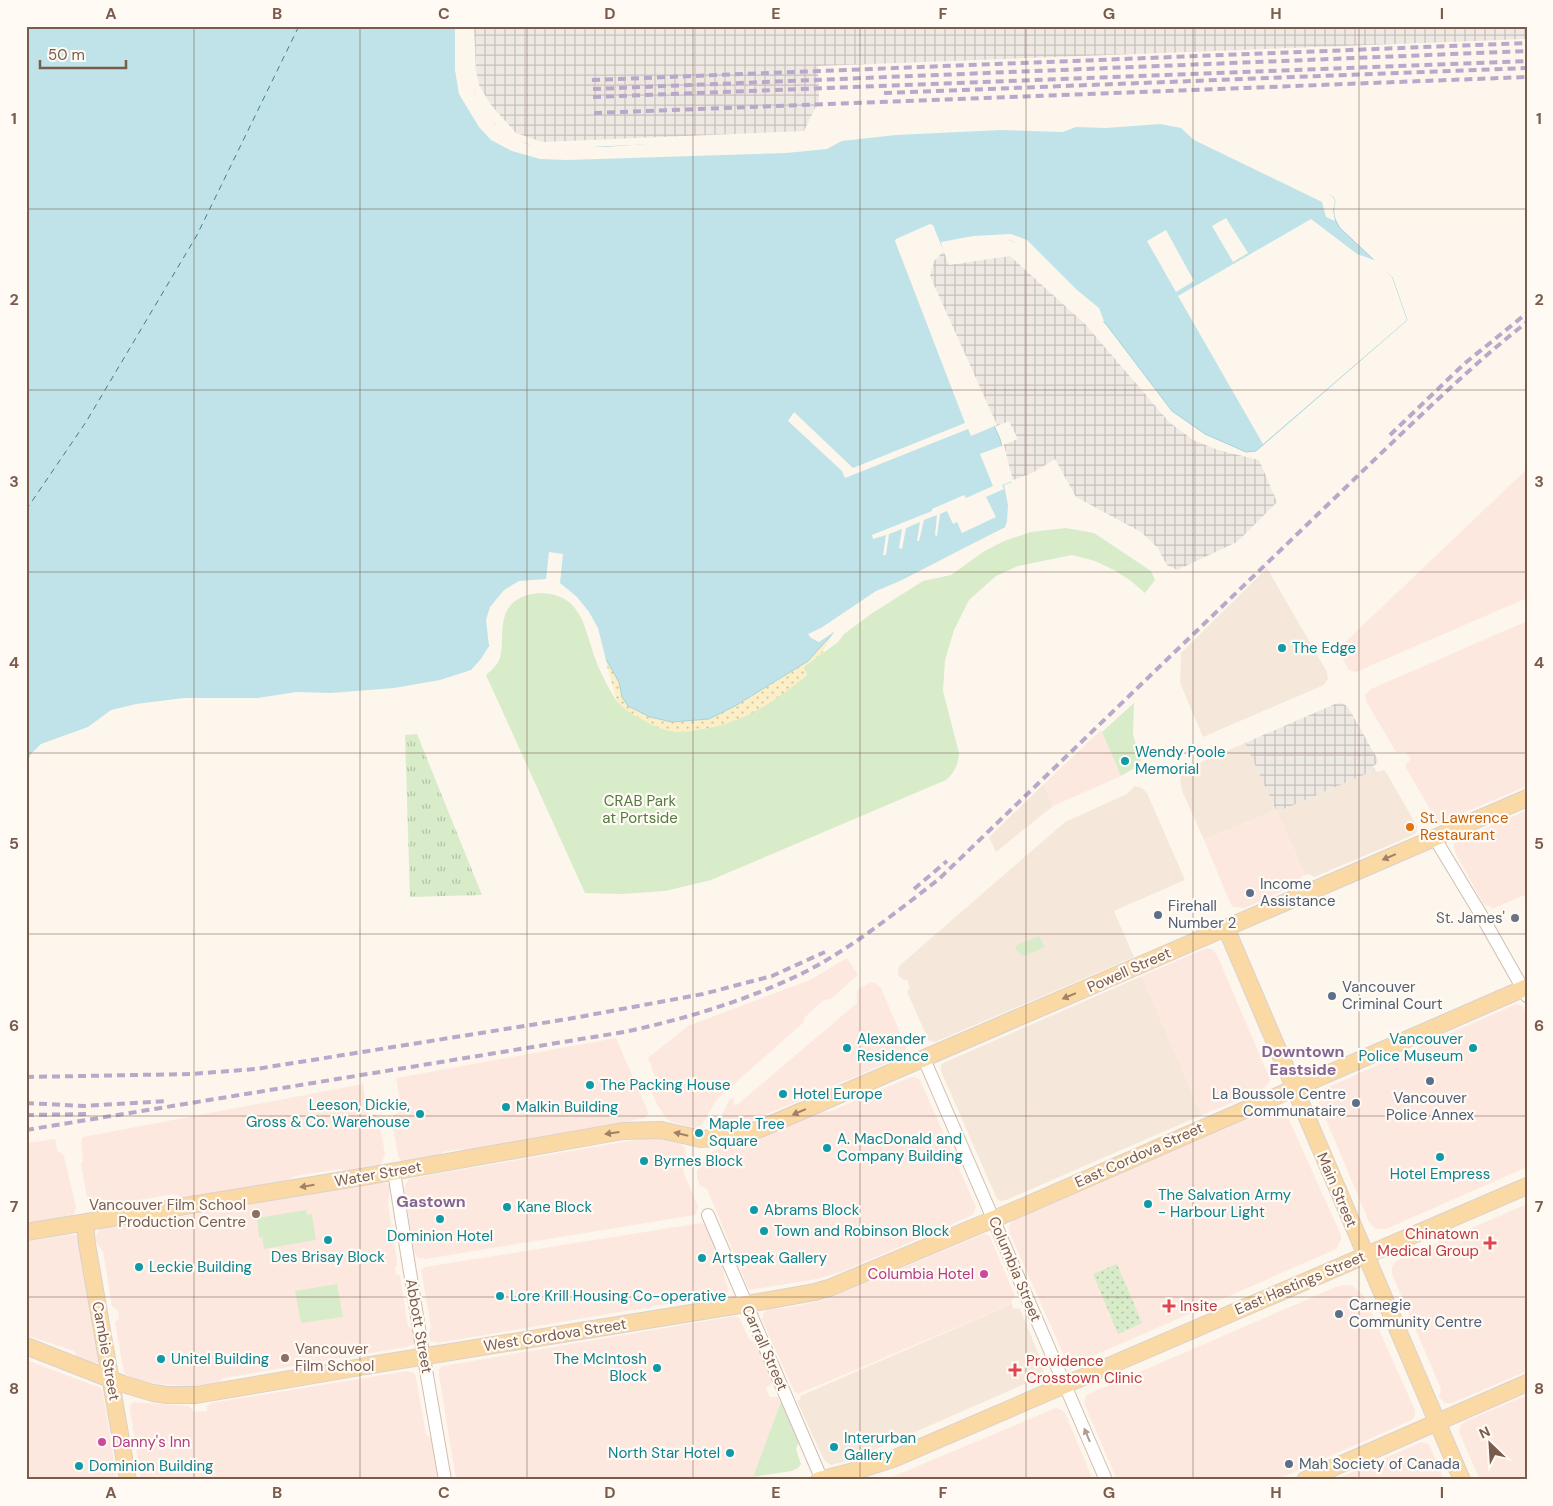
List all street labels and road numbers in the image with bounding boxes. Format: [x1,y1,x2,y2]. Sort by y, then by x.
street label: Powell Street [1084,943,1174,997]
street label: East Cordova Street [1072,1118,1207,1192]
street label: Main Street [1312,1150,1362,1231]
street label: Water Street [333,1156,423,1191]
street label: Columbia Street [984,1213,1046,1325]
street label: East Hastings Street [1232,1246,1368,1320]
street label: Abbott Street [401,1277,437,1375]
street label: Cambie Street [87,1300,125,1402]
street label: Carrall Street [737,1302,793,1394]
street label: West Cordova Street [482,1314,628,1356]

